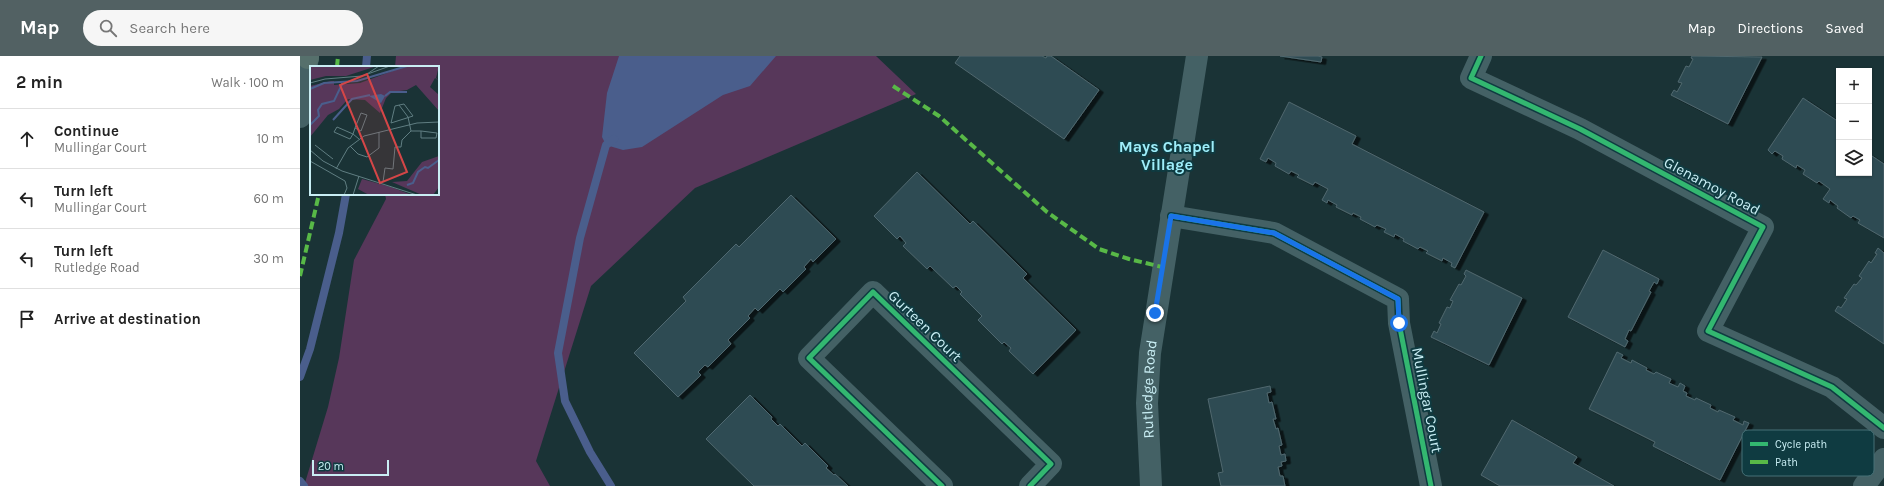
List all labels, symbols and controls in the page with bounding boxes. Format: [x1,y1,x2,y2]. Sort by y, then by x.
search box [83,10,363,46]
text: Map [20,17,59,39]
icon: search [97,17,119,39]
text: Search here [129,19,210,37]
text: Map [1688,20,1716,37]
text: Directions [1738,20,1803,37]
text: Saved [1825,20,1864,37]
inset map [310,66,439,195]
map controls [1836,68,1872,176]
button: + [1836,68,1872,104]
text: 2 min [16,72,63,92]
text: Walk · 100 m [211,75,284,90]
button: − [1836,104,1872,140]
text: Continue [54,122,119,140]
icon: ahead [16,128,38,150]
text: 10 m [257,131,284,146]
district label: Mays Chapel Village [1119,137,1215,174]
text: Mullingar Court [54,140,147,155]
button: layers [1836,140,1872,176]
street label: Glenamoy Road [1661,153,1763,219]
text: Turn left [54,182,113,200]
icon: left [16,188,38,210]
text: 60 m [254,191,284,206]
text: Mullingar Court [54,200,147,215]
text: Turn left [54,242,113,260]
icon: left [16,248,38,270]
text: 30 m [253,251,284,266]
text: Rutledge Road [54,260,140,275]
street label: Gurteen Court [884,286,966,366]
route end [1146,304,1164,322]
icon: arrive [16,308,38,330]
text: Arrive at destination [54,310,201,328]
route start [1390,314,1408,332]
street label: Rutledge Road [1138,338,1161,439]
street label: Mullingar Court [1408,346,1446,455]
legend [1742,430,1874,476]
text: Cycle path [1775,438,1827,451]
text: Path [1775,456,1798,469]
scale bar [312,458,389,477]
text: 20 m [318,460,344,473]

